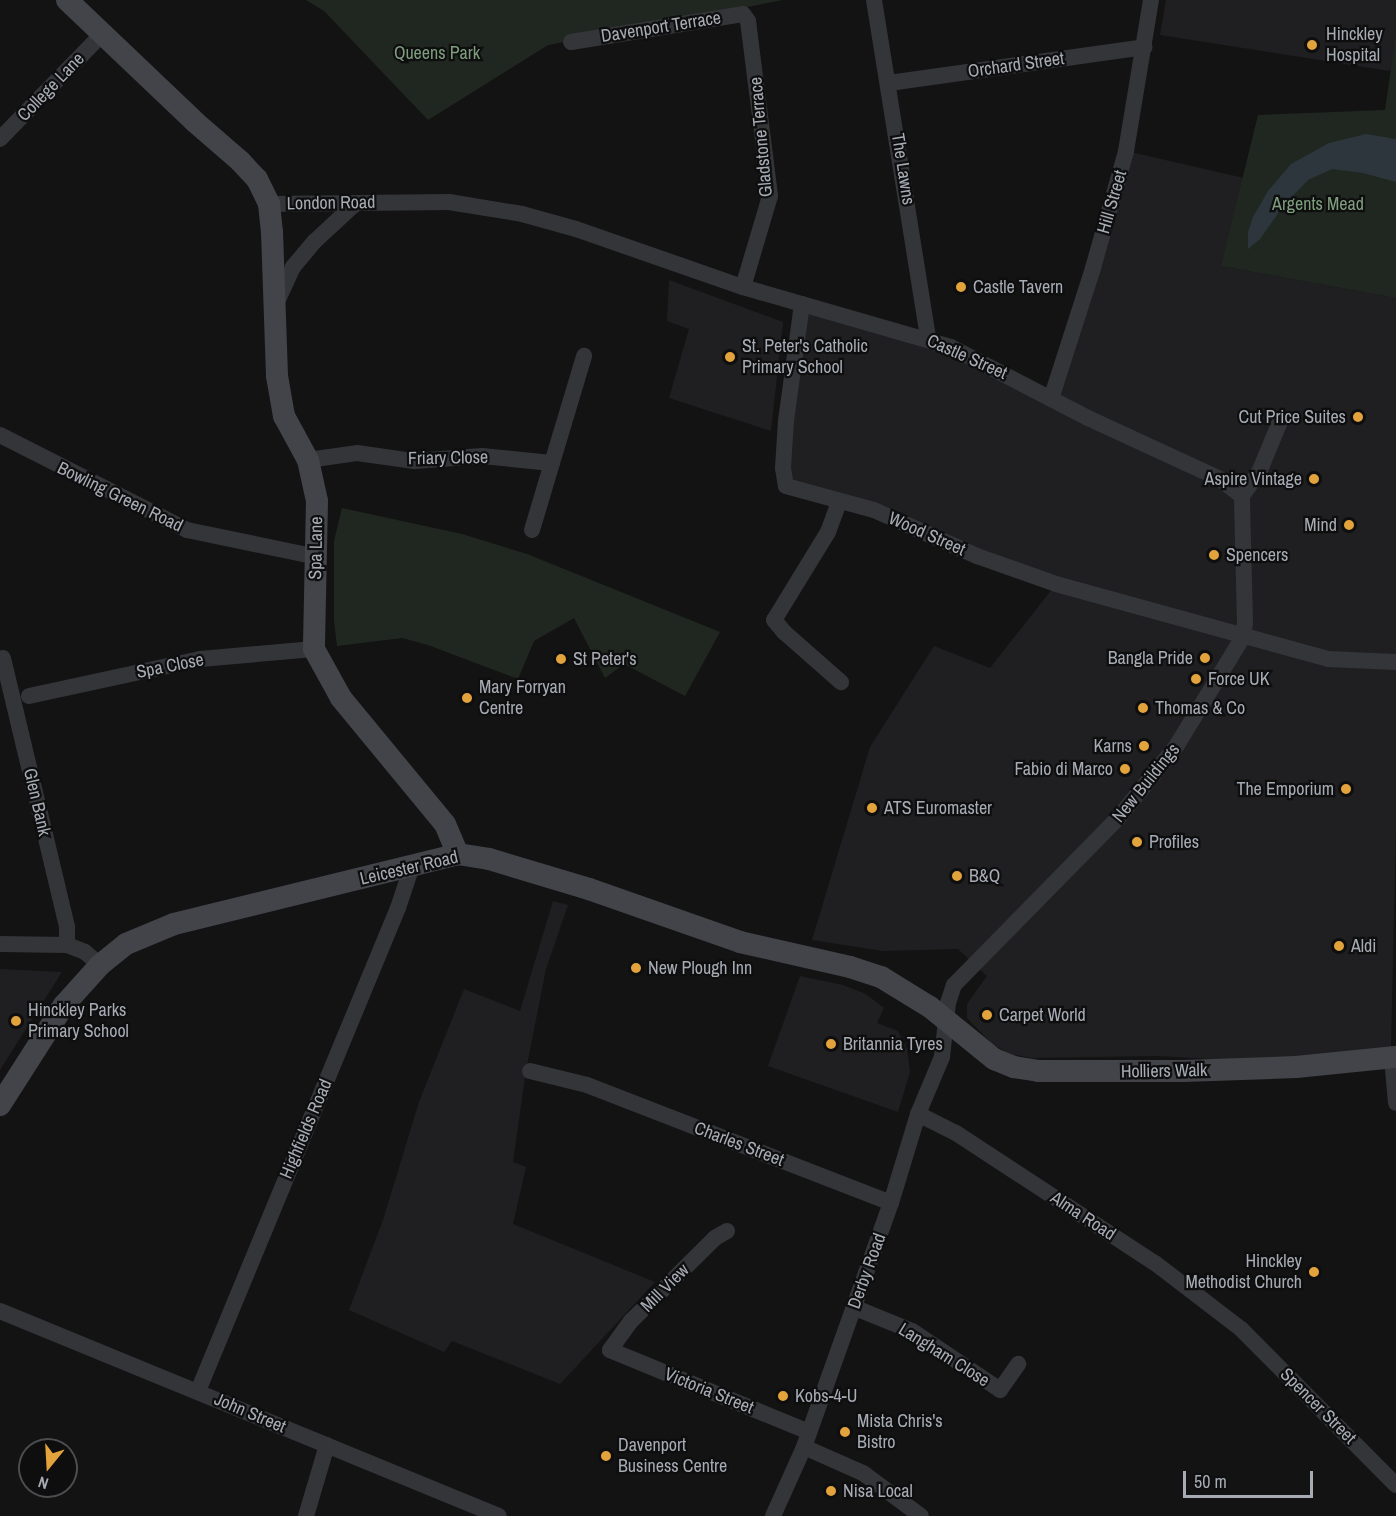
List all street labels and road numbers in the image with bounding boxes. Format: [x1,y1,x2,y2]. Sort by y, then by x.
street label: Davenport Terrace [599,7,723,47]
street label: College Lane [13,48,89,126]
street label: Orchard Street [967,48,1065,82]
street label: Gladstone Terrace [745,76,777,198]
street label: The Lawns [887,132,919,206]
street label: Hill Street [1093,168,1131,236]
street label: London Road [287,191,375,215]
street label: Castle Street [924,330,1010,384]
street label: Friary Close [408,447,488,469]
street label: Bowling Green Road [54,457,186,537]
street label: Wood Street [885,507,969,561]
street label: Spa Lane [305,516,327,580]
street label: Spa Close [135,649,205,683]
street label: New Buildings [1108,739,1184,827]
street label: Glen Bank [19,766,55,838]
street label: Leicester Road [358,846,460,890]
street label: Holliers Walk [1121,1059,1207,1083]
street label: Highfields Road [275,1076,337,1182]
street label: Charles Street [691,1117,787,1171]
street label: Alma Road [1047,1187,1119,1245]
street label: Derby Road [843,1230,891,1312]
street label: Mill View [636,1259,694,1317]
street label: Langham Close [894,1318,994,1392]
street label: Victoria Street [661,1363,757,1419]
street label: Spencer Street [1276,1364,1360,1448]
street label: John Street [211,1388,289,1438]

